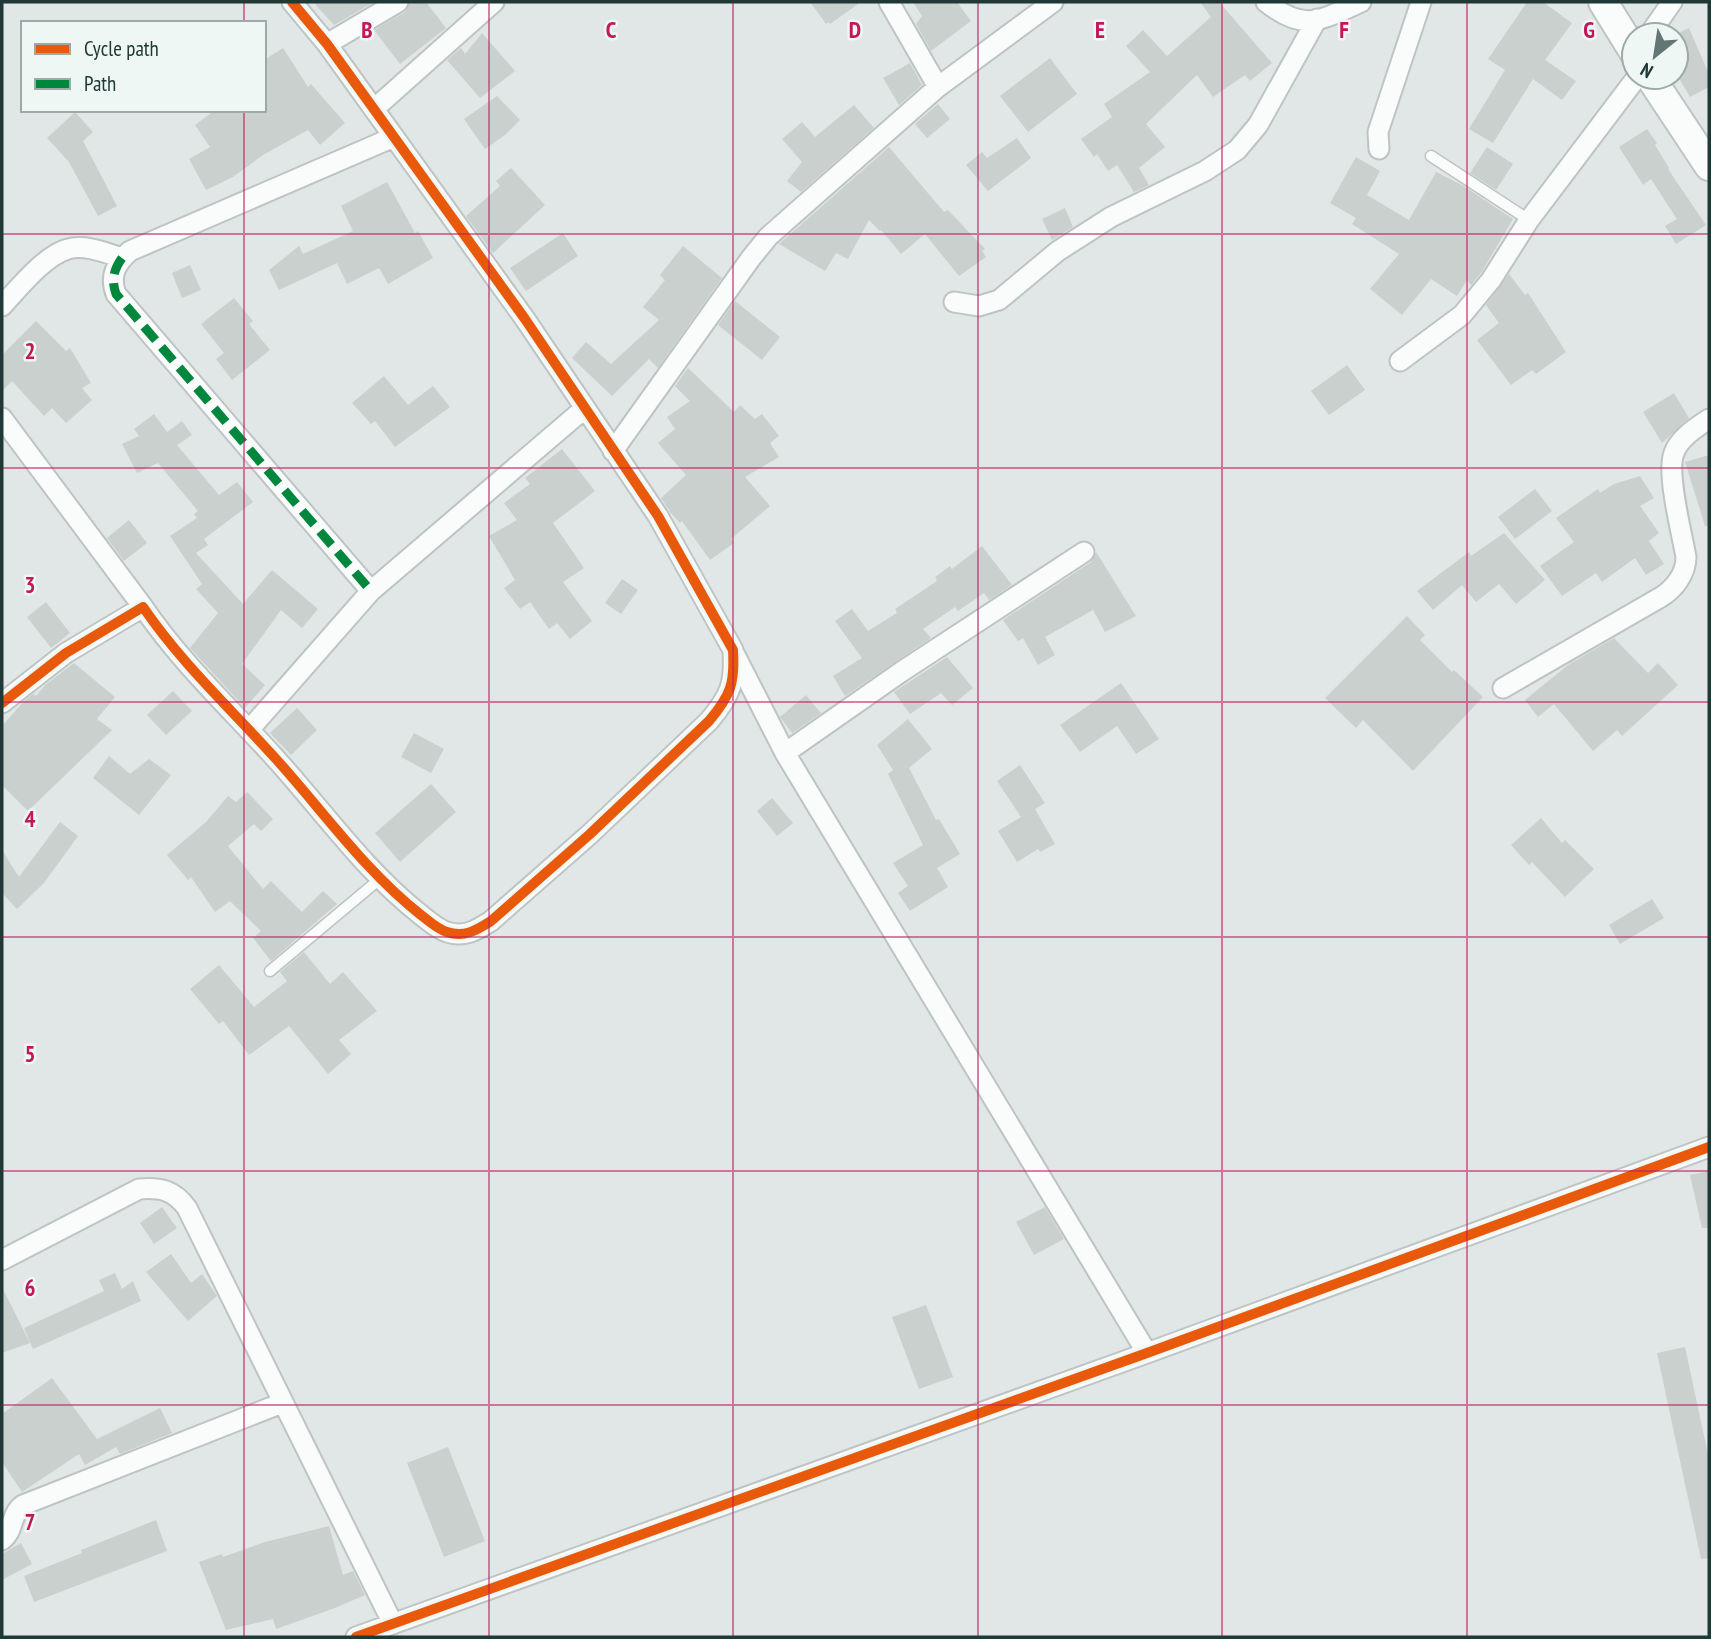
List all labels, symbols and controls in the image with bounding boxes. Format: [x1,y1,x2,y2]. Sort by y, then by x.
text: B [361,15,373,44]
text: C [606,15,617,44]
text: D [849,15,861,44]
text: E [1095,15,1105,44]
text: F [1339,15,1349,44]
text: G [1583,15,1595,44]
legend [21,21,266,112]
north arrow [1620,21,1690,91]
text: Cycle path [84,35,159,62]
text: N [1636,58,1657,84]
text: Path [84,70,116,97]
text: 2 [25,336,36,365]
text: 3 [25,570,36,599]
text: 4 [25,804,36,833]
text: 5 [25,1039,36,1068]
text: 6 [25,1273,36,1302]
text: 7 [25,1507,36,1536]

